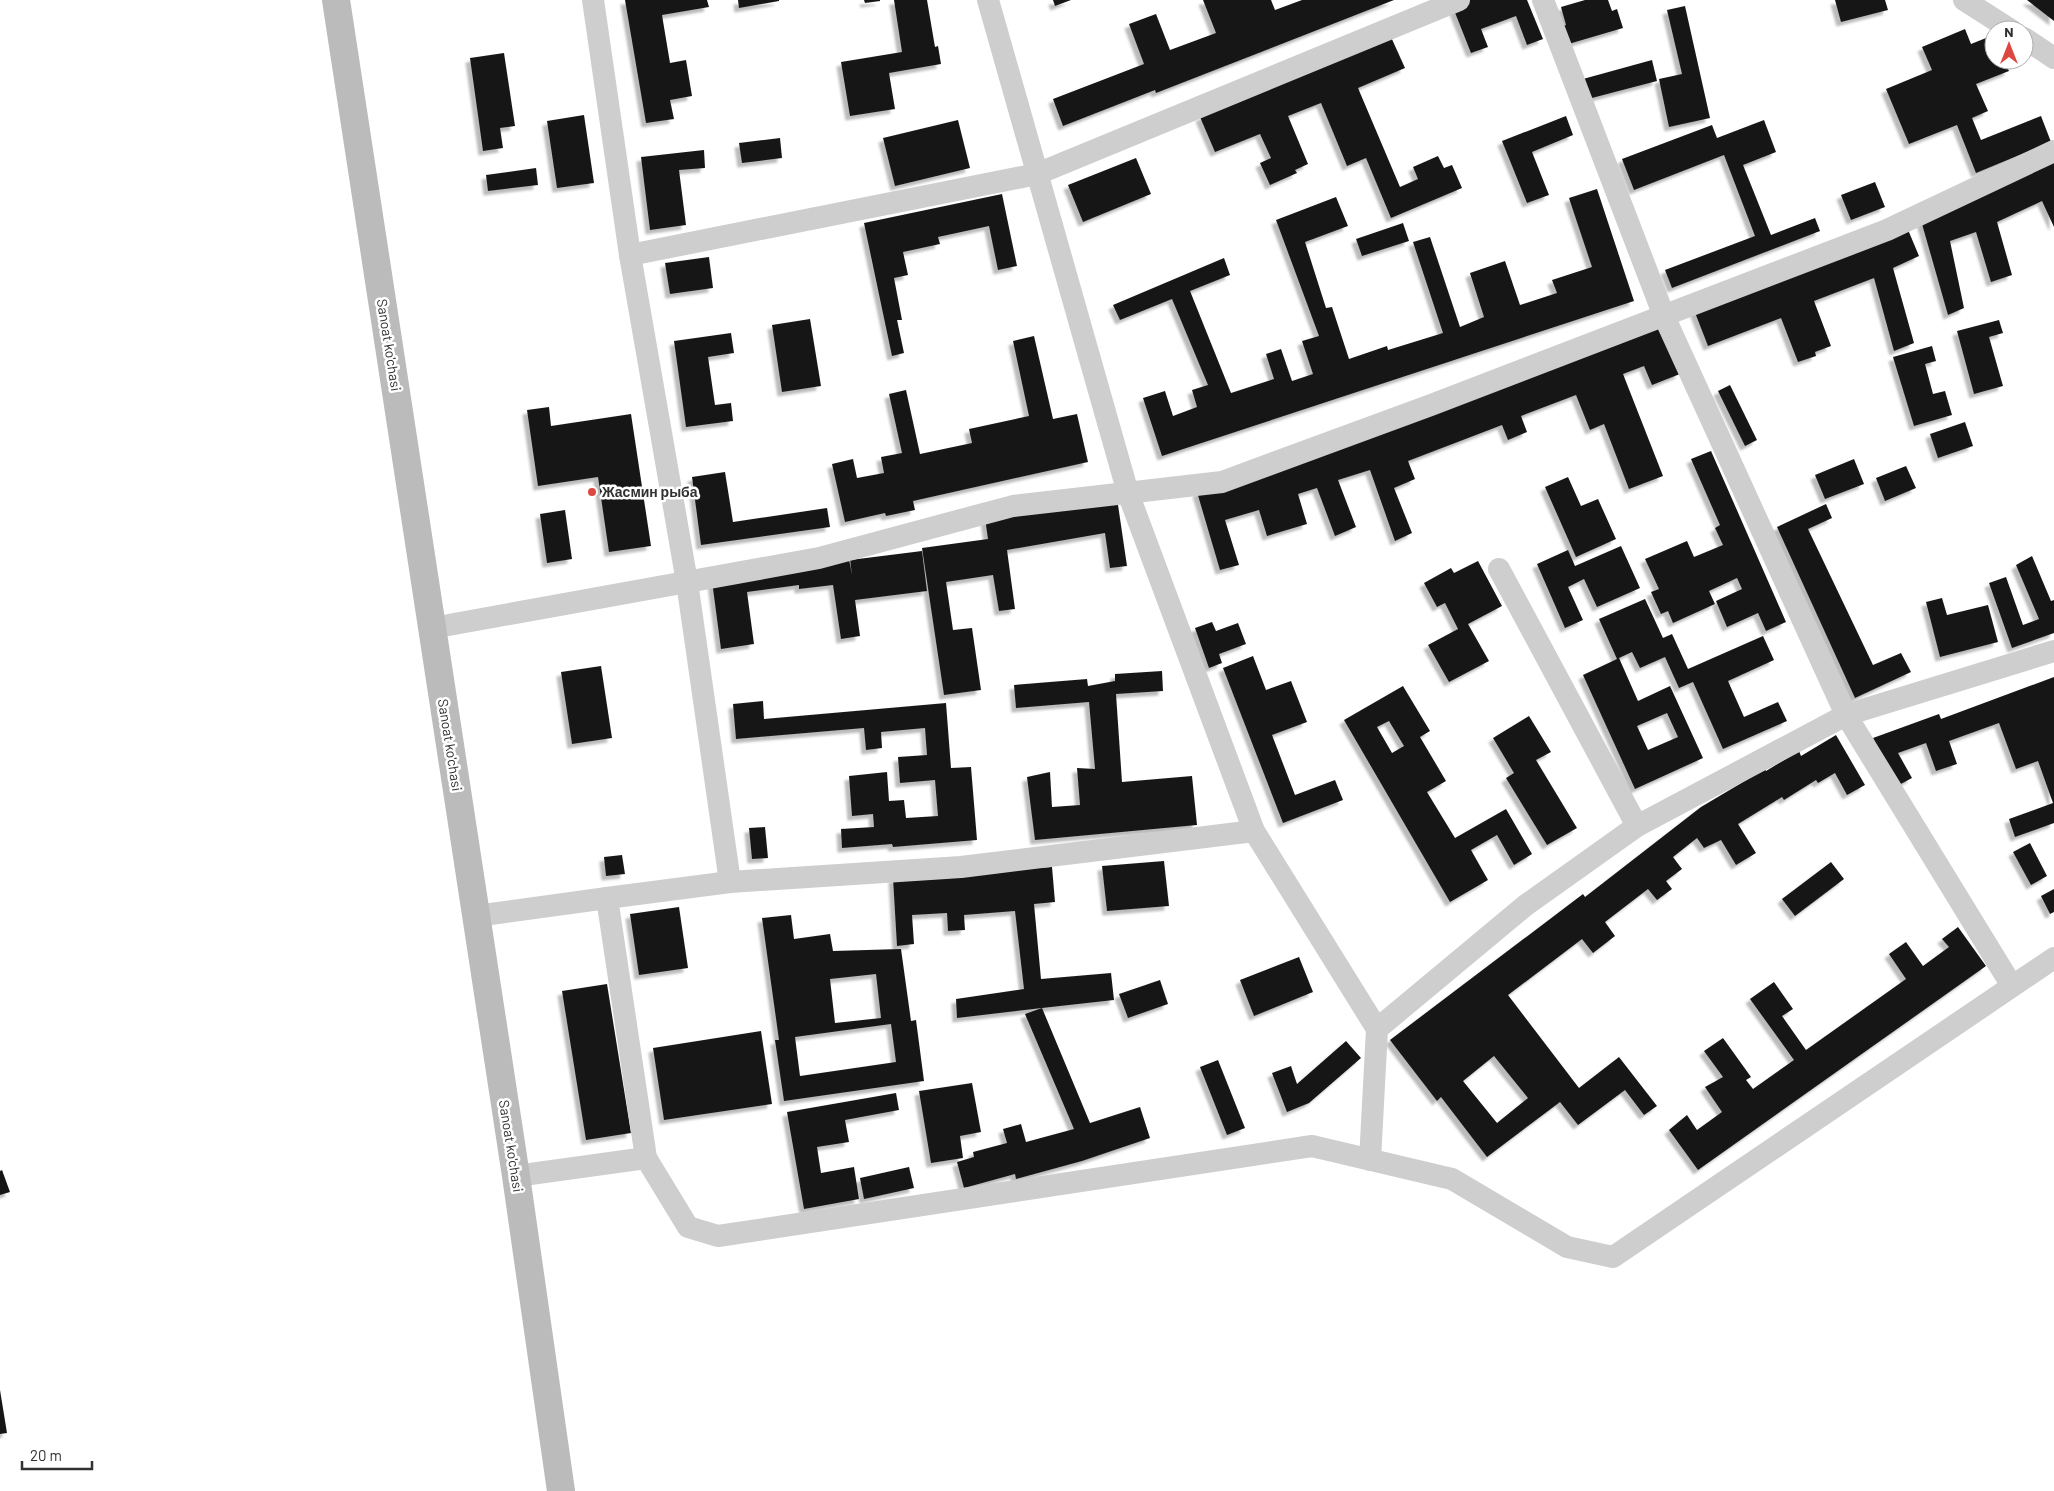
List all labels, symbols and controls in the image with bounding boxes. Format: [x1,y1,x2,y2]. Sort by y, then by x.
north arrow [1984,20,2034,70]
text: N [2004,23,2014,40]
street label: Sanoat ko'chasi [374,298,405,392]
place label: Жасмин рыба [601,483,698,500]
marker: Жасмин рыба [586,486,598,498]
street label: Sanoat ko'chasi [435,698,466,792]
street label: Sanoat ko'chasi [496,1099,527,1193]
scale bar [22,1438,92,1470]
text: 20 m [30,1446,62,1464]

